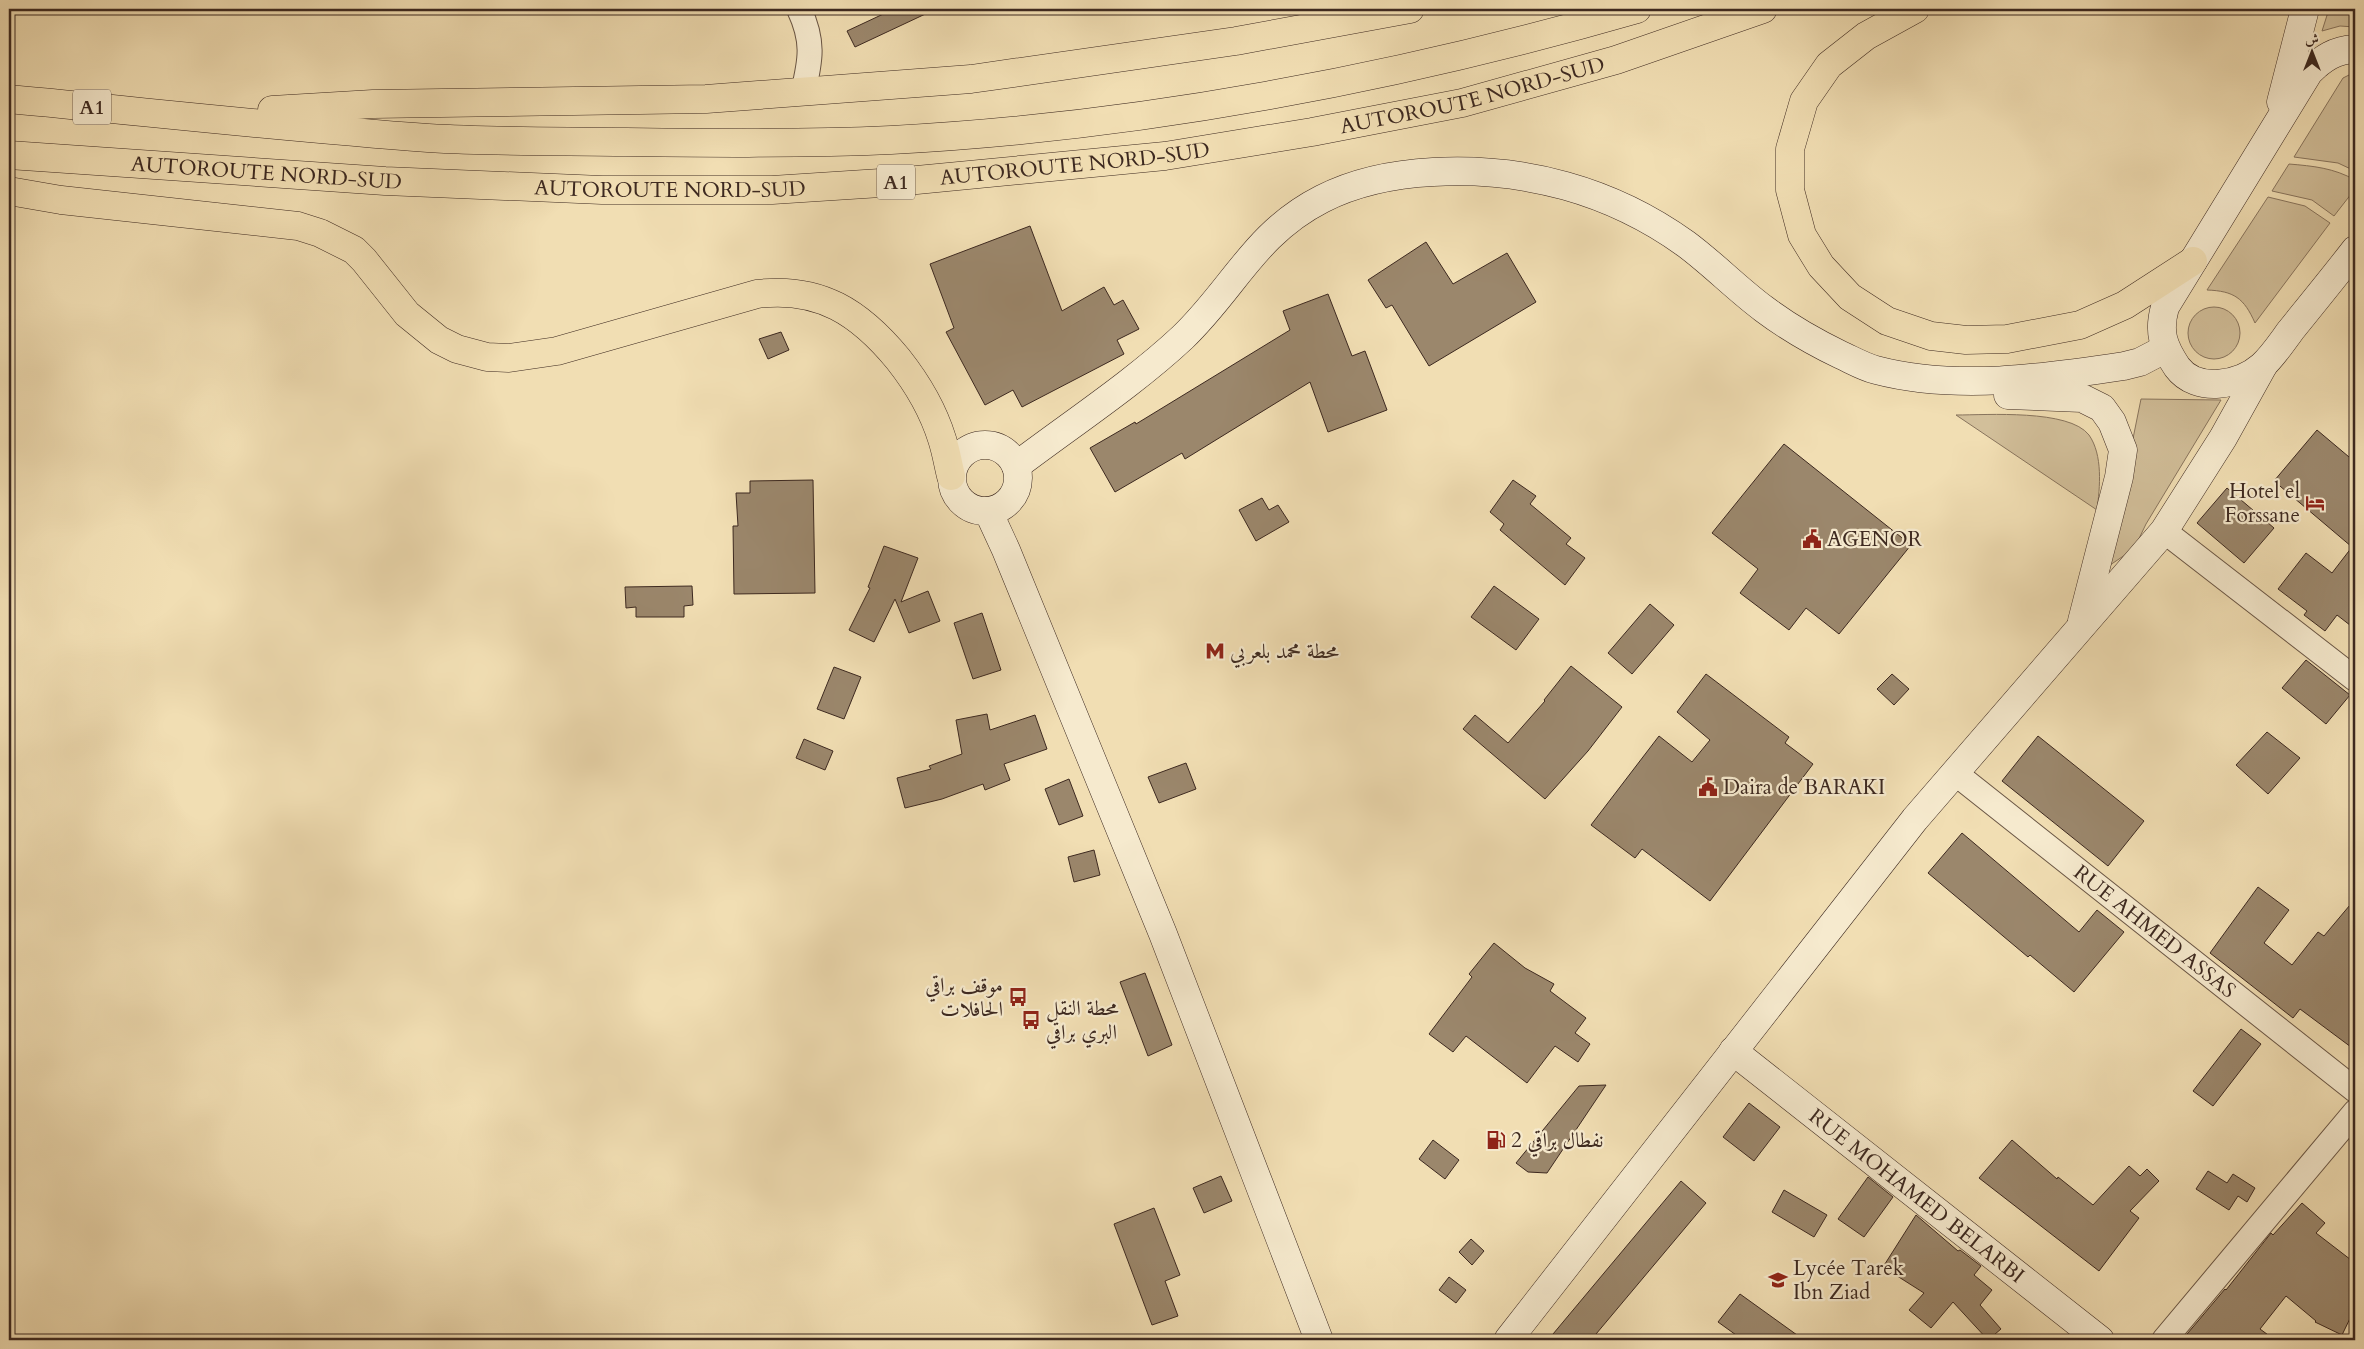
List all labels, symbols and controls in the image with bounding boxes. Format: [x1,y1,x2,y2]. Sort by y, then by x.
north arrow [2286,28,2336,78]
text: ش [2305,30,2319,49]
street label: AUTOROUTE NORD-SUD [1338,50,1608,141]
road number: A1 [73,90,111,124]
street label: AUTOROUTE NORD-SUD [938,135,1212,193]
street label: AUTOROUTE NORD-SUD [130,149,402,197]
road number: A1 [877,164,915,200]
street label: AUTOROUTE NORD-SUD [534,173,807,205]
place label: Hotel el Forssane [2224,477,2300,530]
hotel icon: Hotel el Forssane [2304,492,2326,514]
place label: AGENOR [1827,525,1923,554]
public building icon: AGENOR [1801,528,1823,550]
place label: محطة محمد بلعربي [1230,637,1339,668]
metro station icon: محطة محمد بلعربي [1204,640,1226,662]
place label: Daira de BARAKI [1723,773,1885,802]
public building icon: Daira de BARAKI [1697,776,1719,798]
street label: RUE AHMED ASSAS [2067,858,2242,1005]
place label: موقف براقي الحافلات [925,971,1003,1024]
bus stop icon: موقف براقي الحافلات [1007,986,1029,1008]
place label: محطة النقل البري براقي [1046,994,1119,1049]
bus stop icon: محطة النقل البري براقي [1020,1009,1042,1031]
street label: RUE MOHAMED BELARBI [1803,1102,2030,1290]
place label: نفطال براقي 2 [1511,1126,1604,1157]
fuel station icon: نفطال براقي 2 [1485,1129,1507,1151]
place label: Lycée Tarek Ibn Ziad [1793,1254,1905,1307]
school or university icon: Lycée Tarek Ibn Ziad [1767,1269,1789,1291]

